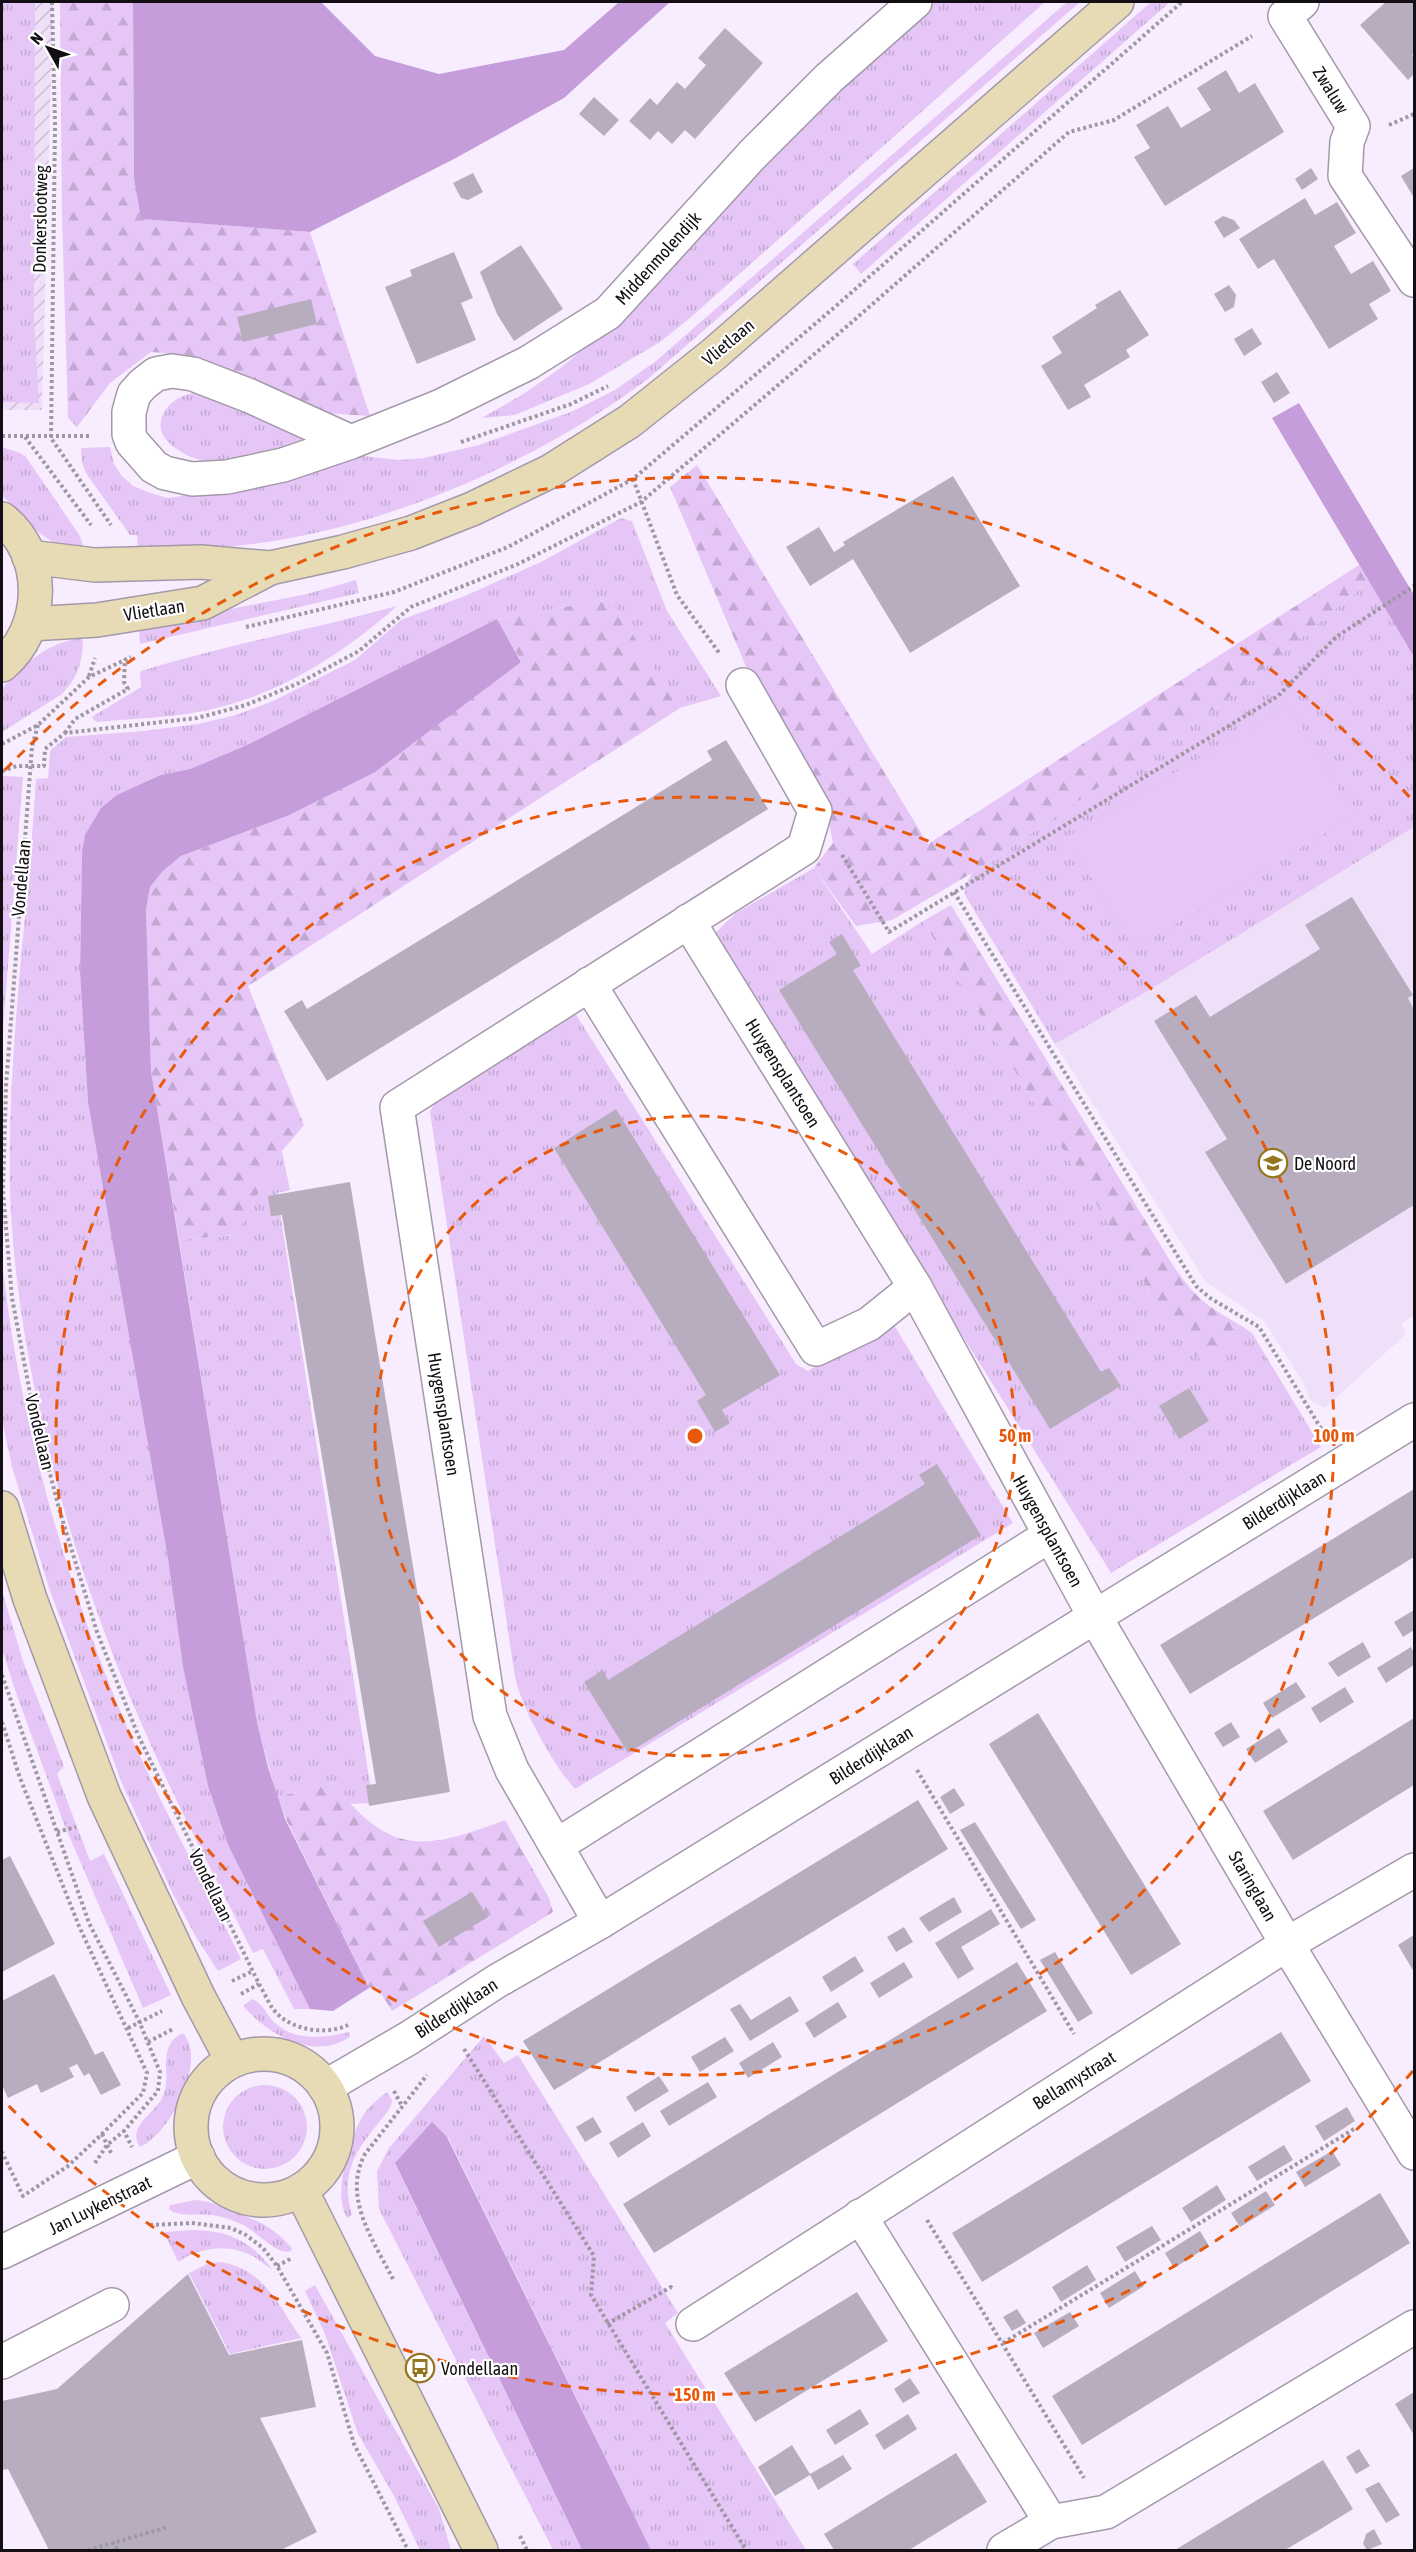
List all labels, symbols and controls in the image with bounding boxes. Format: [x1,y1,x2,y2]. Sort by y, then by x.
north arrow [18,18,78,78]
text: N [27,29,46,48]
street label: Zwaluw [1309,63,1354,118]
street label: Donkerslootweg [29,165,51,273]
street label: Middenmolendijk [611,207,705,309]
street label: Vlietlaan [698,314,758,370]
street label: Vlietlaan [122,595,186,625]
street label: Vondellaan [7,839,35,917]
street label: Huygensplantsoen [741,1015,825,1131]
school or university icon: De Noord [1257,1147,1289,1179]
place label: De Noord [1294,1153,1356,1174]
street label: Huygensplantsoen [424,1351,464,1477]
street label: Vondellaan [21,1392,59,1472]
text: 50 m [999,1425,1031,1446]
text: 100 m [1314,1425,1354,1446]
centre of rings [685,1426,705,1446]
street label: Bilderdijklaan [1238,1466,1330,1534]
street label: Huygensplantsoen [1009,1471,1087,1591]
street label: Bilderdijklaan [825,1721,917,1789]
street label: Vondellaan [185,1846,237,1924]
street label: Staringlaan [1225,1847,1281,1925]
street label: Bilderdijklaan [411,1974,501,2042]
street label: Bellamystraat [1029,2046,1119,2114]
street label: Jan Luykenstraat [45,2171,155,2239]
bus stop icon: Vondellaan [404,2352,436,2384]
place label: Vondellaan [441,2358,518,2379]
text: 150 m [675,2384,715,2405]

